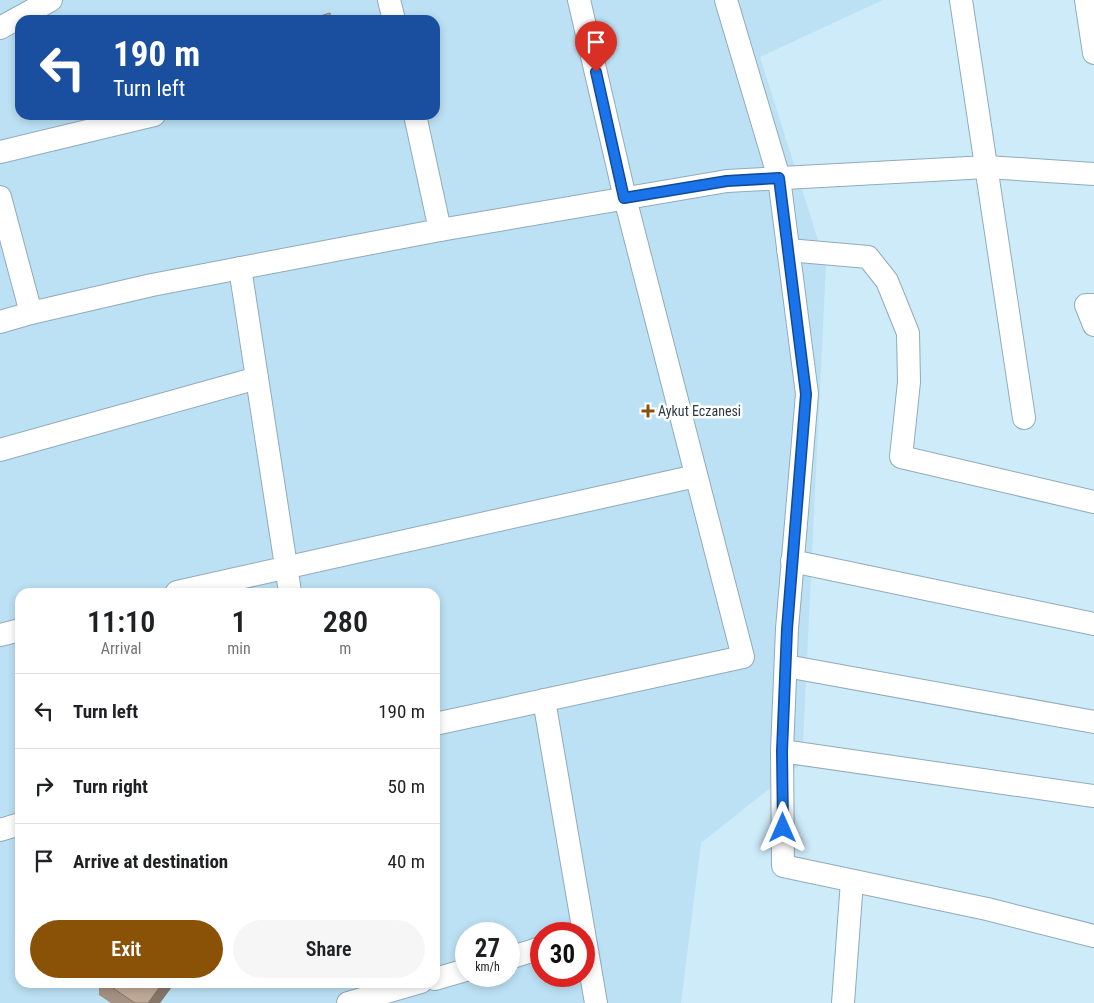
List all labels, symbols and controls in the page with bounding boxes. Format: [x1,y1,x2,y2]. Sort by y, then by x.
pin [575,21,617,72]
icon: arrive [582,28,610,56]
text: 190 m [113,34,200,75]
icon: left [30,35,95,100]
text: Turn left [113,76,185,101]
place label: Aykut Eczanesi [658,403,741,419]
marker: Aykut Eczanesi [642,405,654,417]
text: 11:10 [87,604,155,639]
text: 1 [231,604,247,639]
text: 280 [323,604,368,639]
text: Arrival [101,639,141,658]
text: min [227,639,251,658]
text: m [339,639,351,658]
icon: left [30,697,58,725]
text: Turn left [73,700,138,723]
text: 190 m [378,700,425,723]
icon: right [30,772,58,800]
text: Turn right [73,775,148,798]
text: 50 m [388,775,425,798]
position arrow [756,801,808,853]
icon: arrive [30,847,58,875]
text: Arrive at destination [73,850,228,873]
text: 40 m [388,850,425,873]
button: Exit [30,920,223,978]
button: Share [233,920,425,978]
speed limit sign: 30 [530,922,595,987]
text: 27 [475,934,500,963]
text: km/h [475,960,500,974]

